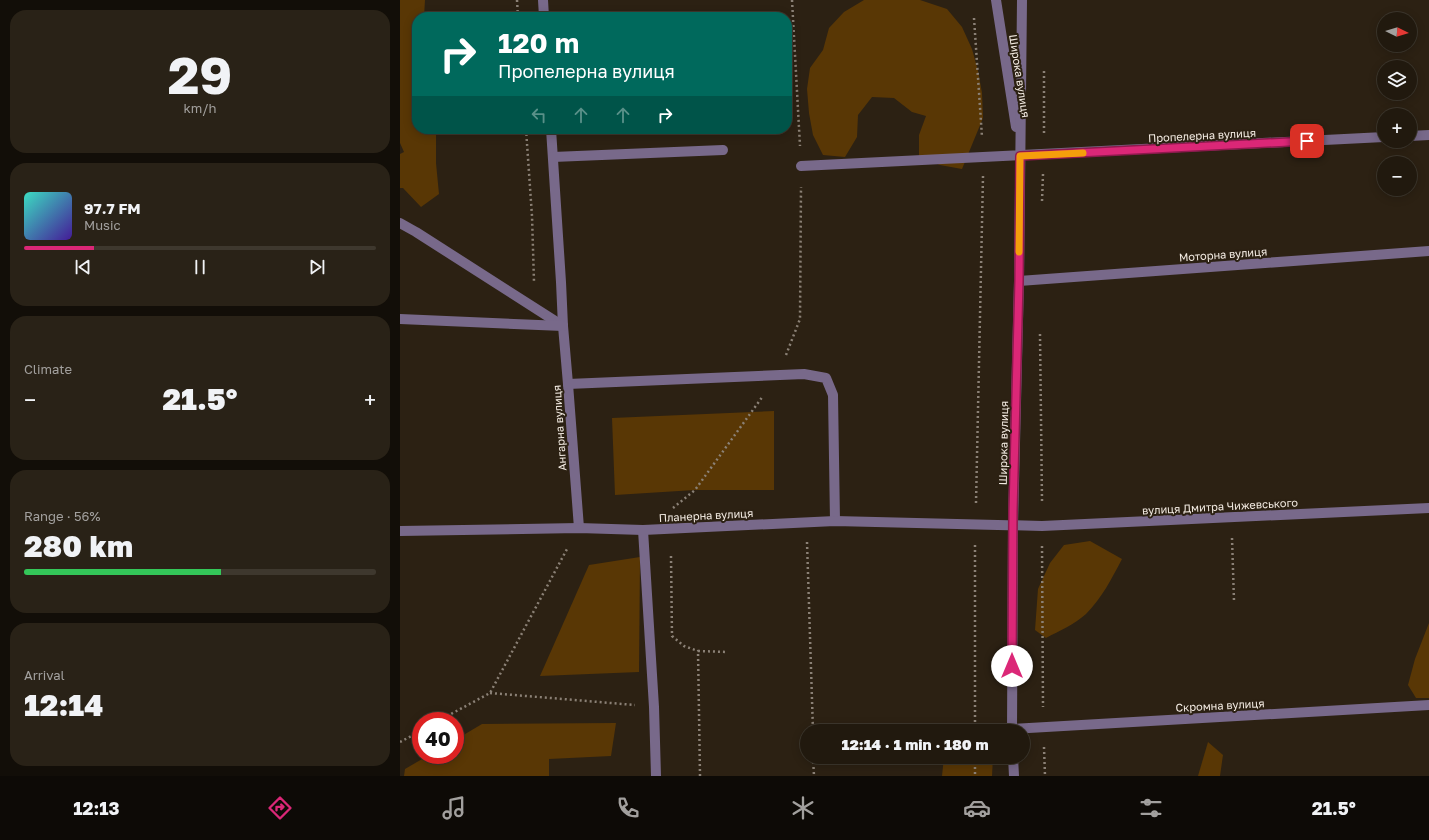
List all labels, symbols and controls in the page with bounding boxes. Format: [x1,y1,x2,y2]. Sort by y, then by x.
north arrow [1377,12,1417,52]
map controls [1377,12,1417,196]
text: 120 m [498,26,579,59]
icon: right [432,28,484,80]
street label: Широка вулиця [1007,33,1033,119]
text: 29 [168,43,232,105]
text: Пропелерна вулиця [498,60,675,82]
button: layers [1377,60,1417,100]
text: km/h [183,100,217,116]
icon: left [528,104,550,126]
icon: ahead [570,104,592,126]
icon: ahead [612,104,634,126]
icon: right [654,104,676,126]
button: + [1377,108,1417,148]
pin [1290,124,1324,158]
street label: Пропелерна вулиця [1148,126,1256,144]
icon: arrive [1296,130,1318,152]
button: − [1377,156,1417,196]
text: 97.7 FM [84,199,141,217]
text: Music [84,217,121,233]
street label: Моторна вулиця [1178,244,1268,264]
icon: previous [72,256,94,278]
icon: pause [189,256,211,278]
icon: next [306,256,328,278]
text: Climate [24,361,72,377]
text: 21.5° [163,381,237,417]
street label: Ангарна вулиця [550,385,568,471]
text: − [24,386,36,413]
text: + [364,386,376,413]
street label: Широка вулиця [996,401,1010,485]
street label: вулиця Дмитра Чижевського [1142,495,1299,517]
street label: Планерна вулиця [658,506,754,524]
text: Range · 56% [24,508,100,524]
text: 280 km [24,528,133,564]
position arrow [991,645,1033,687]
text: Arrival [24,667,65,683]
text: 12:14 [24,687,103,723]
street label: Скромна вулиця [1175,696,1265,714]
speed limit sign: 40 [412,712,464,764]
text: 12:14 · 1 min · 180 m [841,735,989,753]
icon: directions [266,794,294,822]
icon: music [440,794,468,822]
icon: phone [614,794,642,822]
icon: climate [789,794,817,822]
icon: car [963,794,991,822]
icon: filters [1137,794,1165,822]
text: 12:13 [73,797,119,819]
text: 21.5° [1312,797,1356,819]

